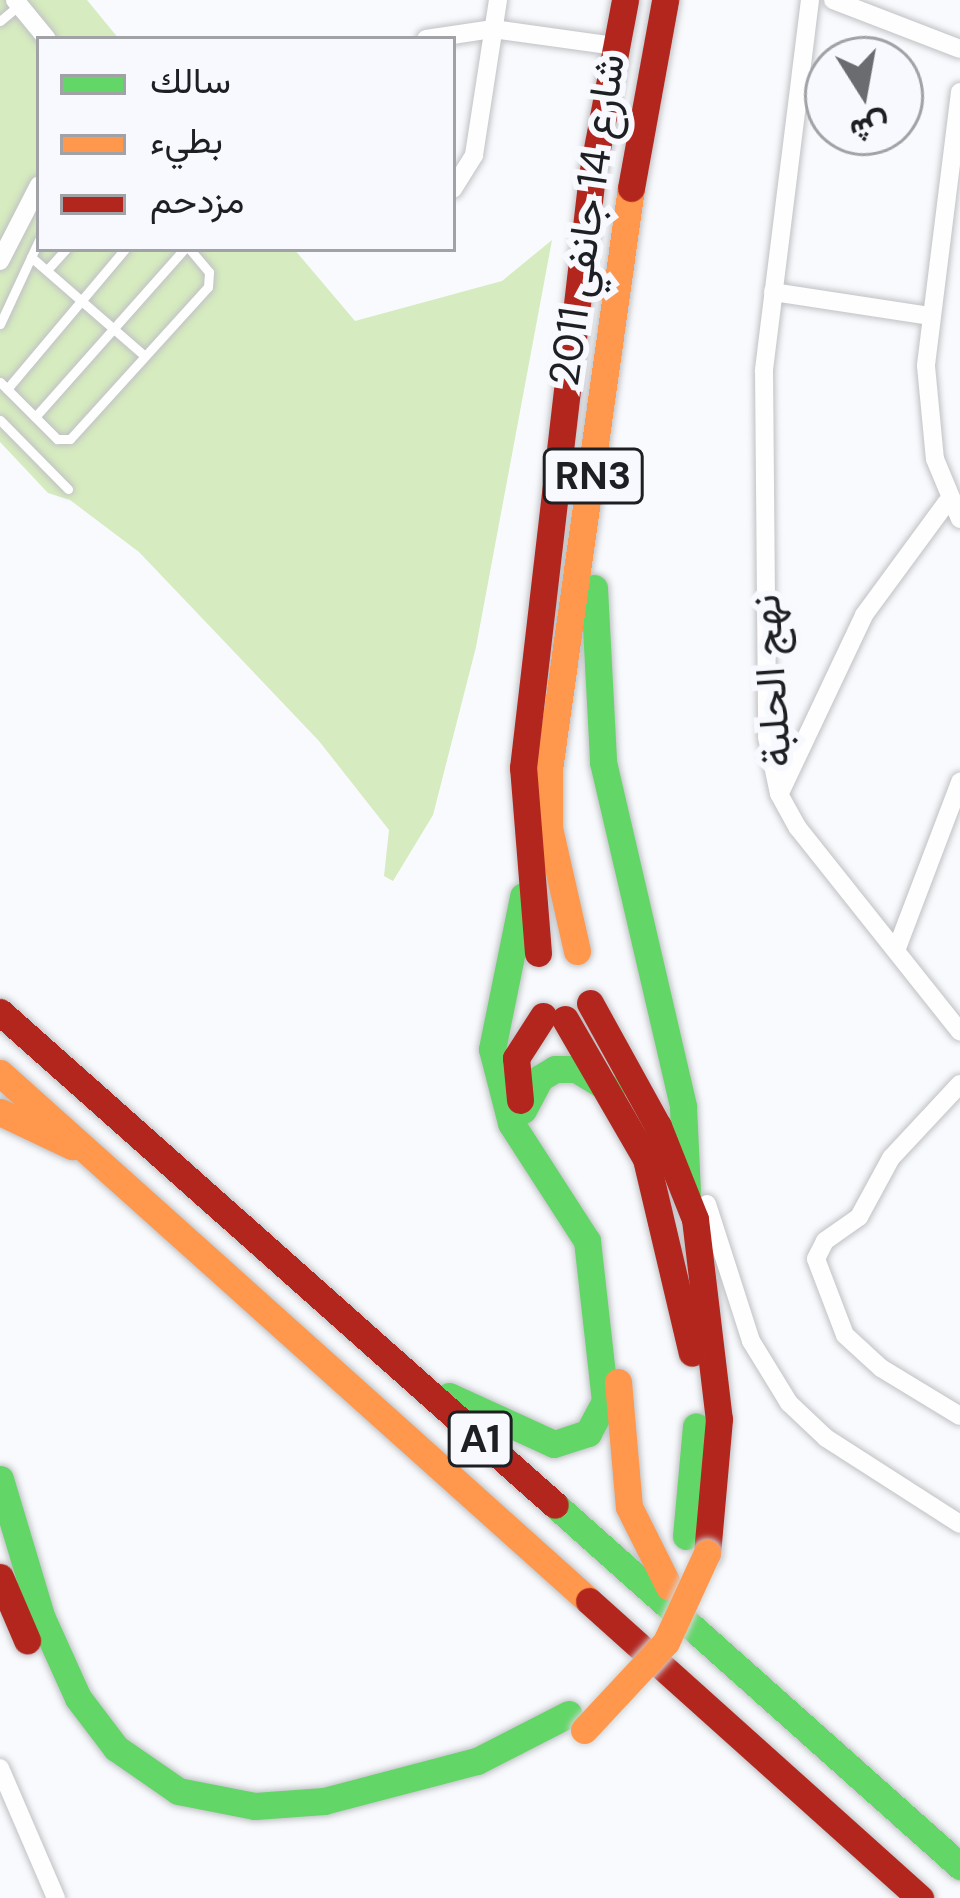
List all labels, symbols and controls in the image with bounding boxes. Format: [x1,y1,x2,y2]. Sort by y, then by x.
legend [36,36,456,252]
north arrow [804,36,924,156]
street label: شارع 14 جانفي 2011 [539,51,635,389]
text: سالك [150,57,231,104]
text: ش [847,104,894,154]
text: بطيء [150,117,223,164]
text: مزدحم [150,177,244,224]
road number: RN3 [542,443,644,509]
street label: نهج الحلبة [740,593,802,769]
road number: A1 [447,1406,513,1472]

